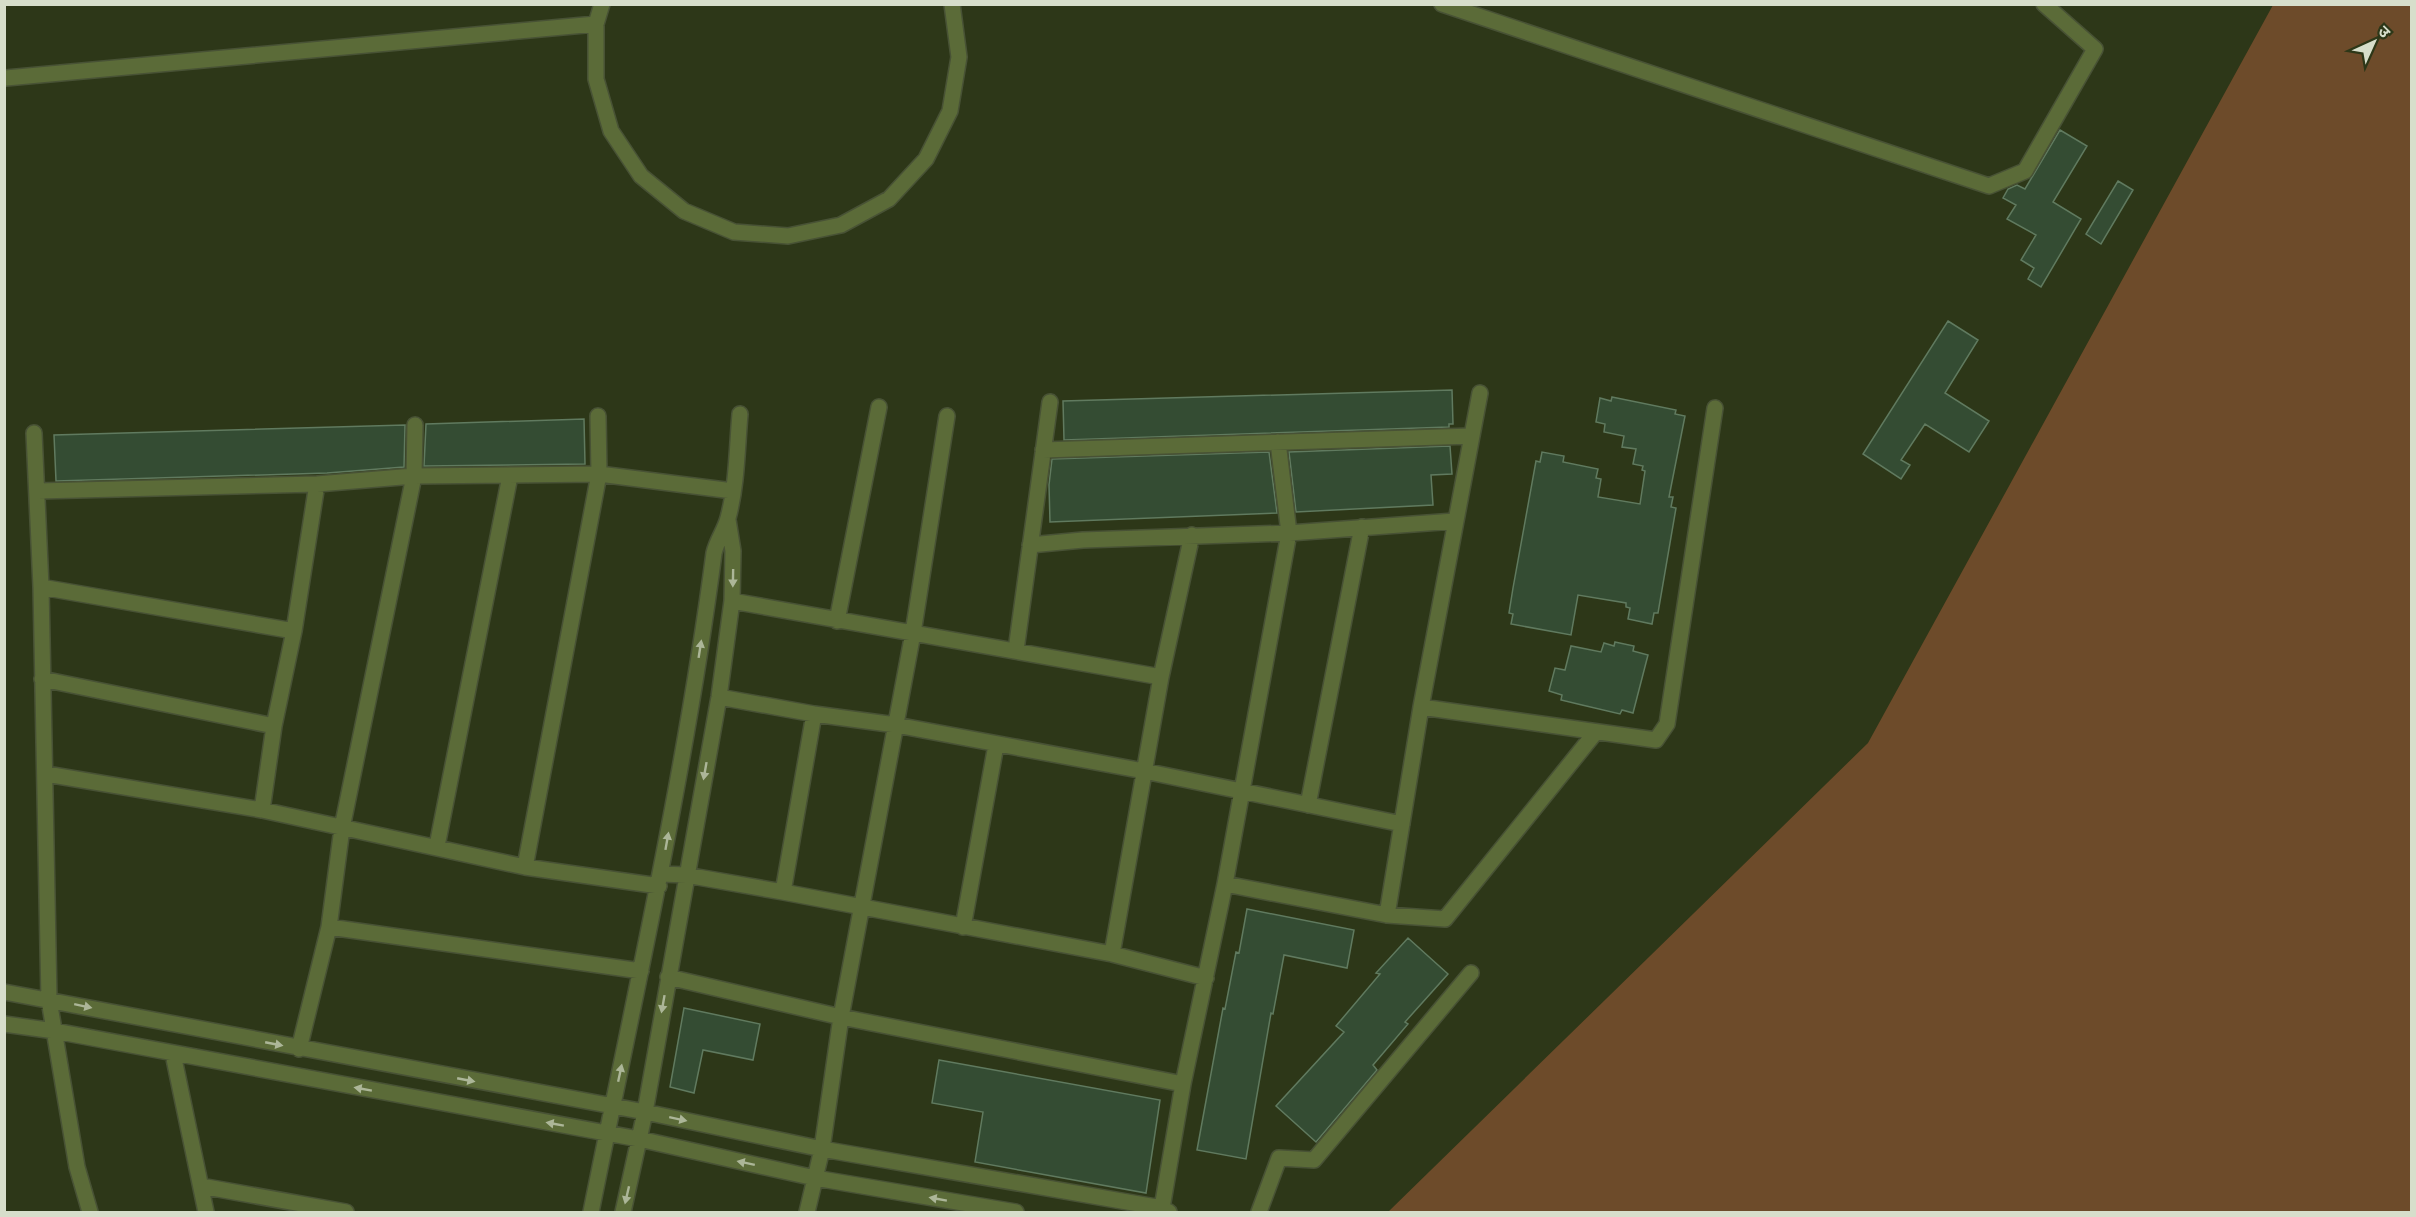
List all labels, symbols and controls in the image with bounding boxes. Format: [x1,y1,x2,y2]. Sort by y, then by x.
north arrow [2344,12,2404,72]
text: उ [2374,22,2395,42]
one-way arrow [728,568,738,587]
one-way arrow [696,639,705,658]
one-way arrow [700,761,709,780]
one-way arrow [663,831,672,850]
one-way arrow [659,995,668,1014]
one-way arrow [73,1002,92,1012]
one-way arrow [265,1040,284,1049]
one-way arrow [616,1063,625,1082]
one-way arrow [456,1076,475,1085]
one-way arrow [354,1084,373,1093]
one-way arrow [669,1115,688,1124]
one-way arrow [545,1120,564,1129]
one-way arrow [736,1158,755,1167]
one-way arrow [621,1186,631,1205]
one-way arrow [928,1194,947,1203]

